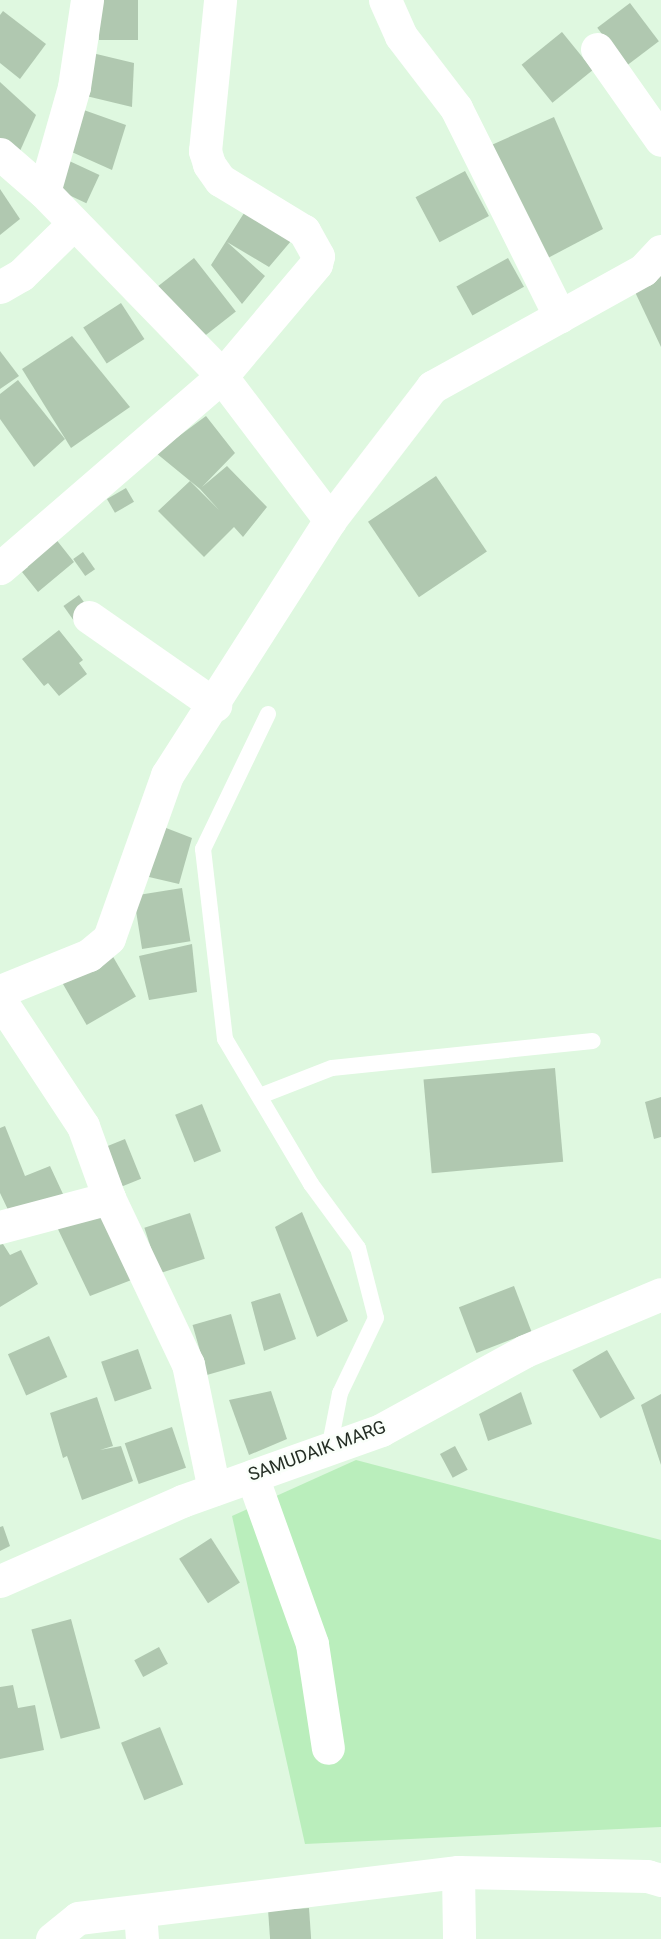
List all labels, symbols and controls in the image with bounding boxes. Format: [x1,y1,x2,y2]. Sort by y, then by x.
street label: SAMUDAIK MARG [245,1416,389,1486]

